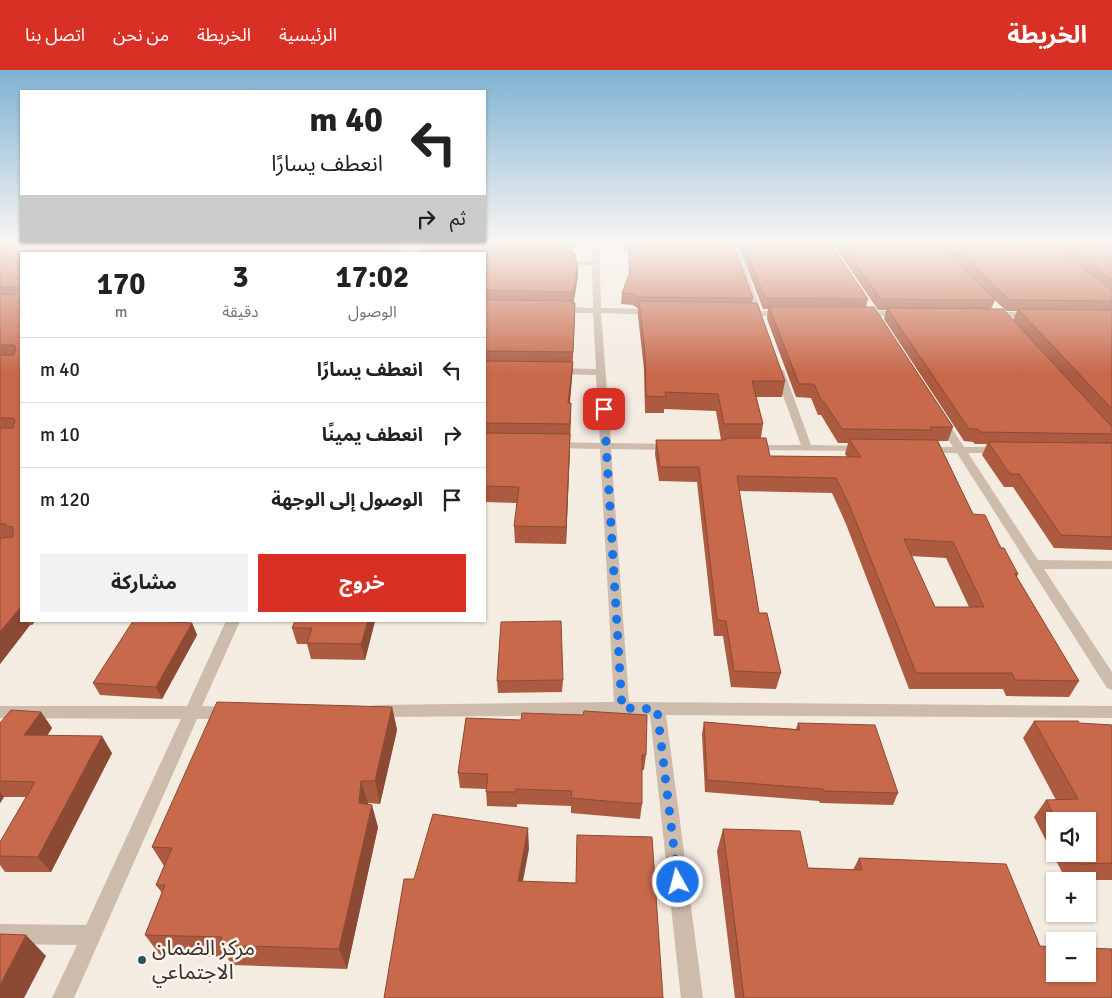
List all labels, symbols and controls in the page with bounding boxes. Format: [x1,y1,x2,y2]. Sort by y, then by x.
text: الخريطة [1007,20,1087,50]
text: اتصل بنا [25,24,85,46]
text: من نحن [113,24,169,46]
text: الخريطة [197,24,251,46]
text: الرئيسية [279,24,337,46]
text: 40 m [309,98,383,141]
icon: left [401,110,466,175]
text: انعطف يسارًا [271,150,383,177]
icon: right [412,205,440,233]
text: ثم [450,207,466,231]
text: 3 [232,259,249,296]
text: 17:02 [336,259,409,296]
text: 170 [97,266,145,303]
text: m [115,302,128,322]
text: دقيقة [222,302,259,322]
text: الوصول [348,302,397,322]
icon: left [438,356,466,384]
text: 40 m [40,358,80,382]
text: انعطف يسارًا [317,358,423,382]
pin [583,388,625,430]
icon: arrive [590,395,618,423]
icon: right [438,421,466,449]
text: 10 m [40,423,80,447]
text: انعطف يمينًا [322,423,423,447]
icon: arrive [438,486,466,514]
text: 120 m [40,488,90,512]
text: الوصول إلى الوجهة [271,488,423,512]
button: مشاركة [40,554,248,612]
button: خروج [258,554,466,612]
map controls [1046,812,1096,982]
button: sound [1046,812,1096,862]
position arrow [651,855,703,907]
button: + [1046,872,1096,922]
button: − [1046,932,1096,982]
place label: مركز الضمان الاجتماعي [152,935,255,988]
marker: مركز الضمان الاجتماعي [136,954,148,966]

